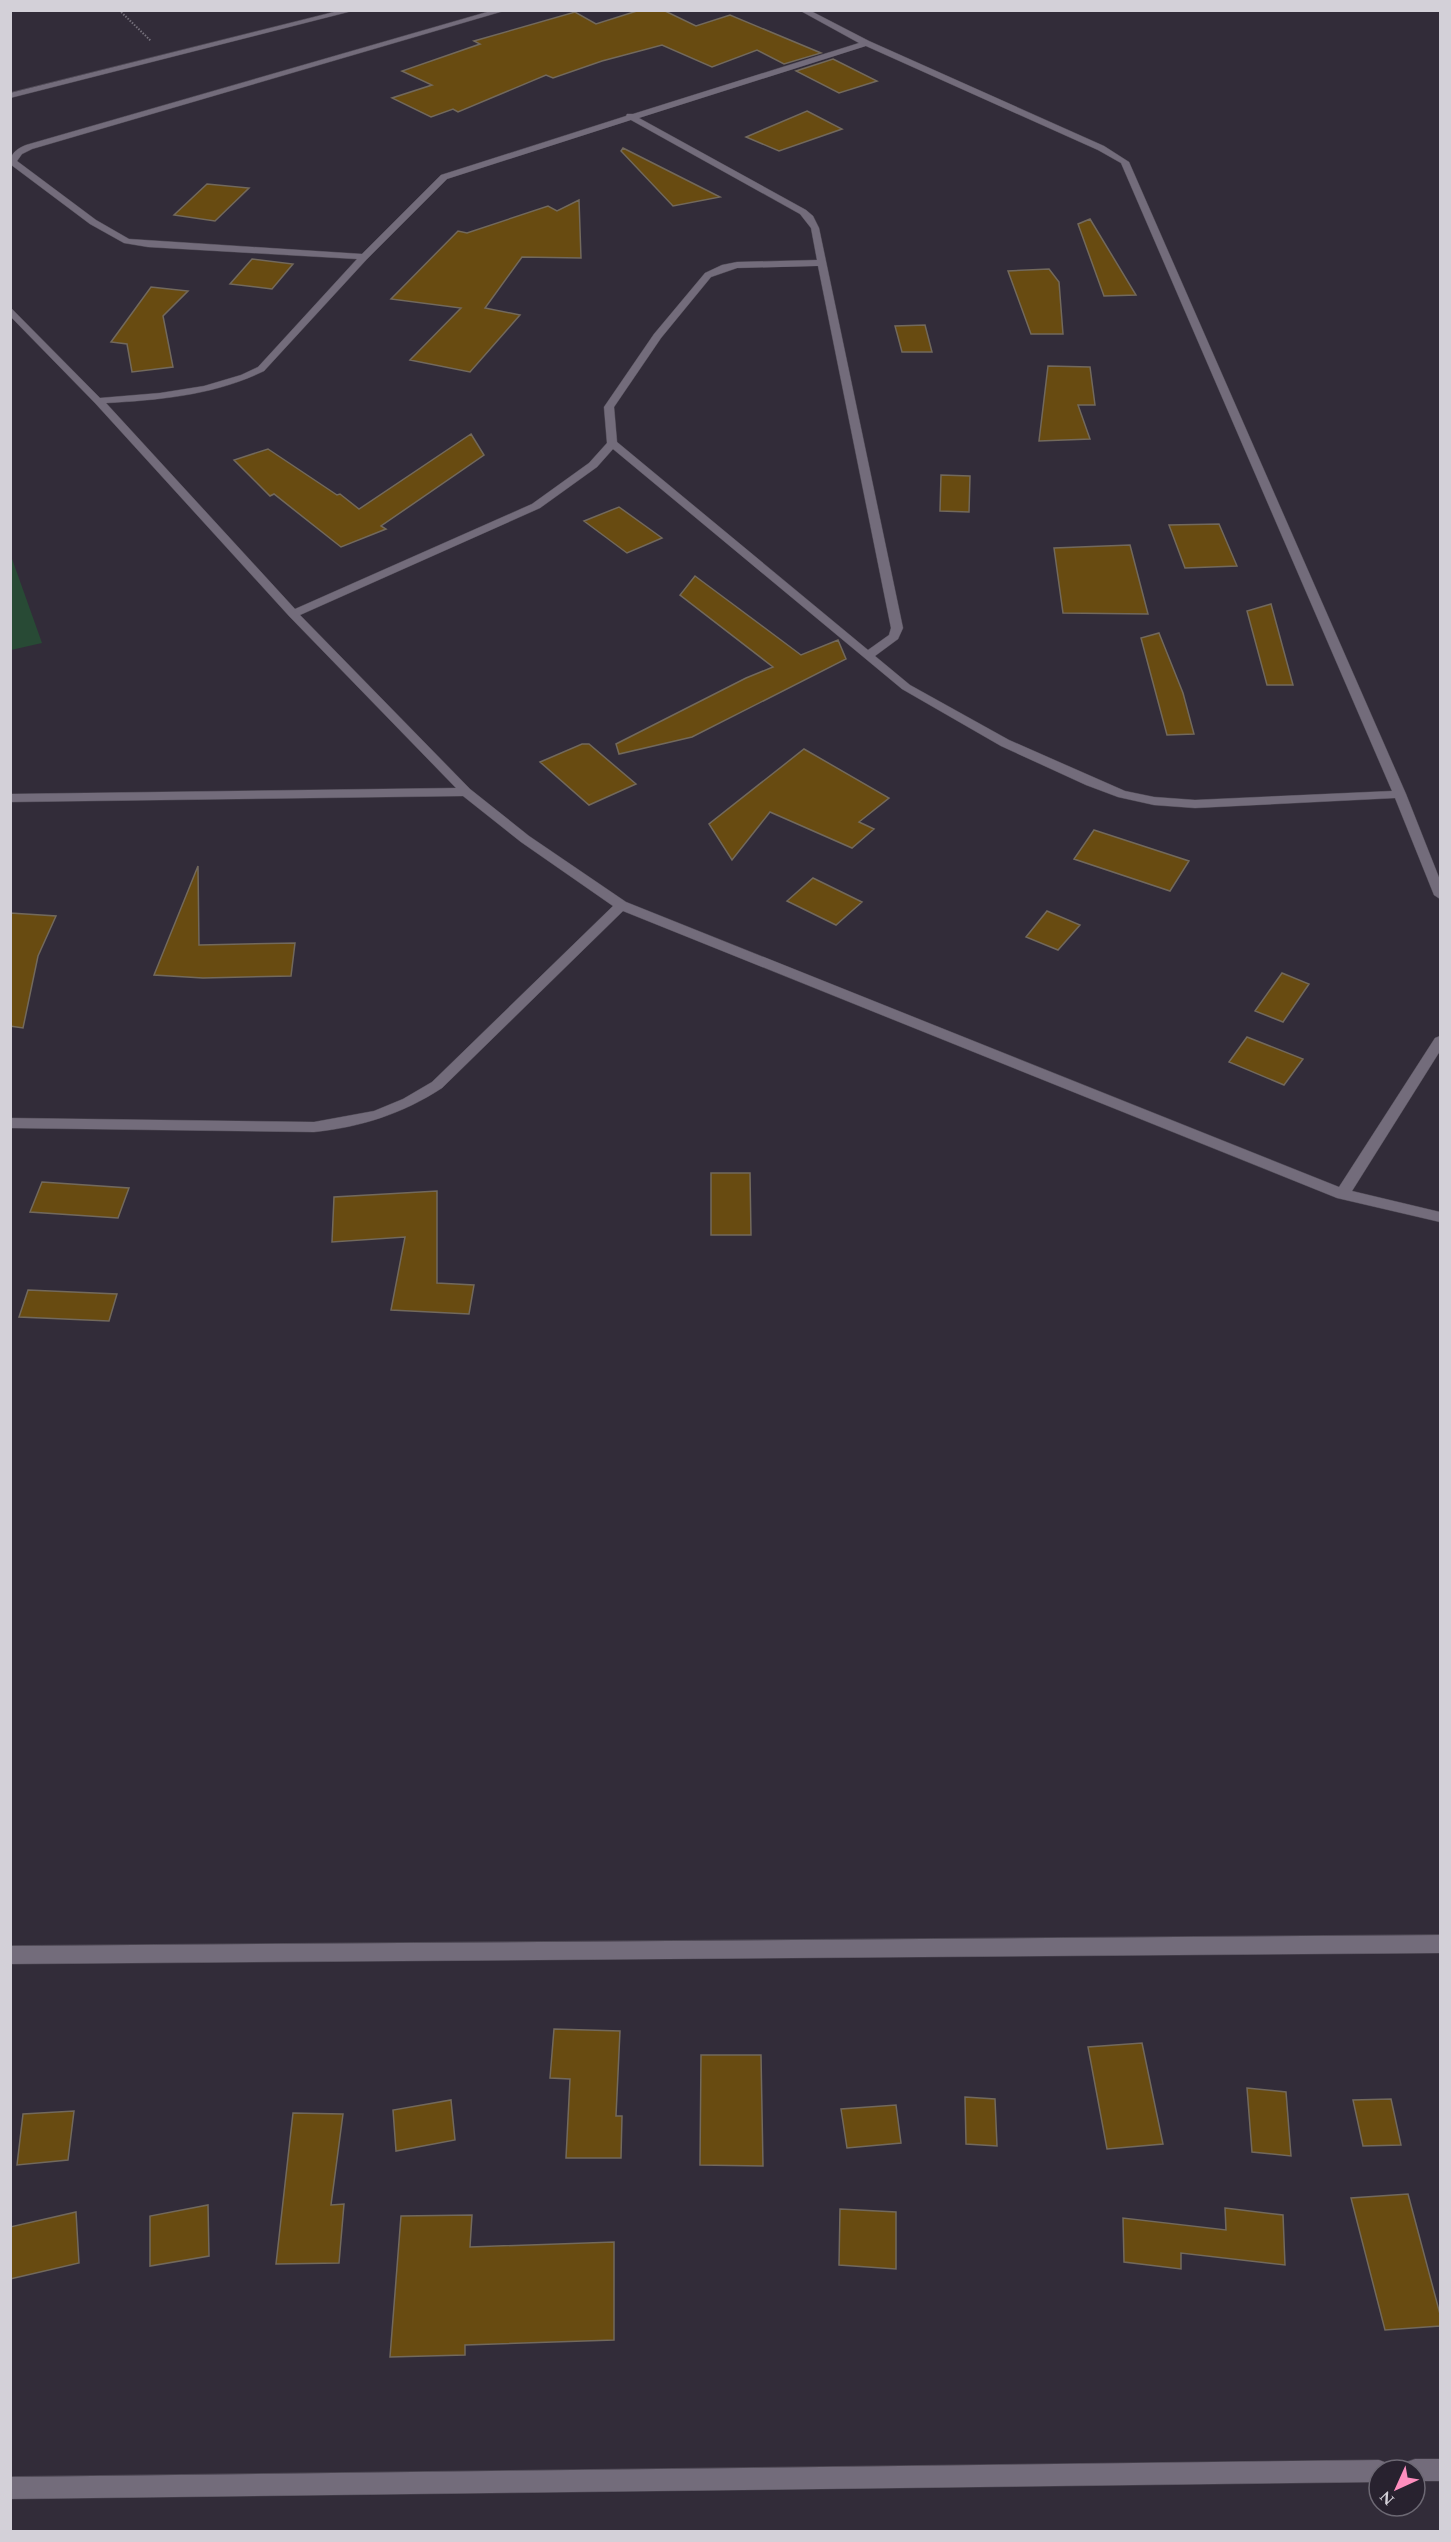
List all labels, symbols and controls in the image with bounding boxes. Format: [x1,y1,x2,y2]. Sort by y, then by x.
north arrow [1367,2458,1427,2518]
text: N [1374,2485,1400,2511]

